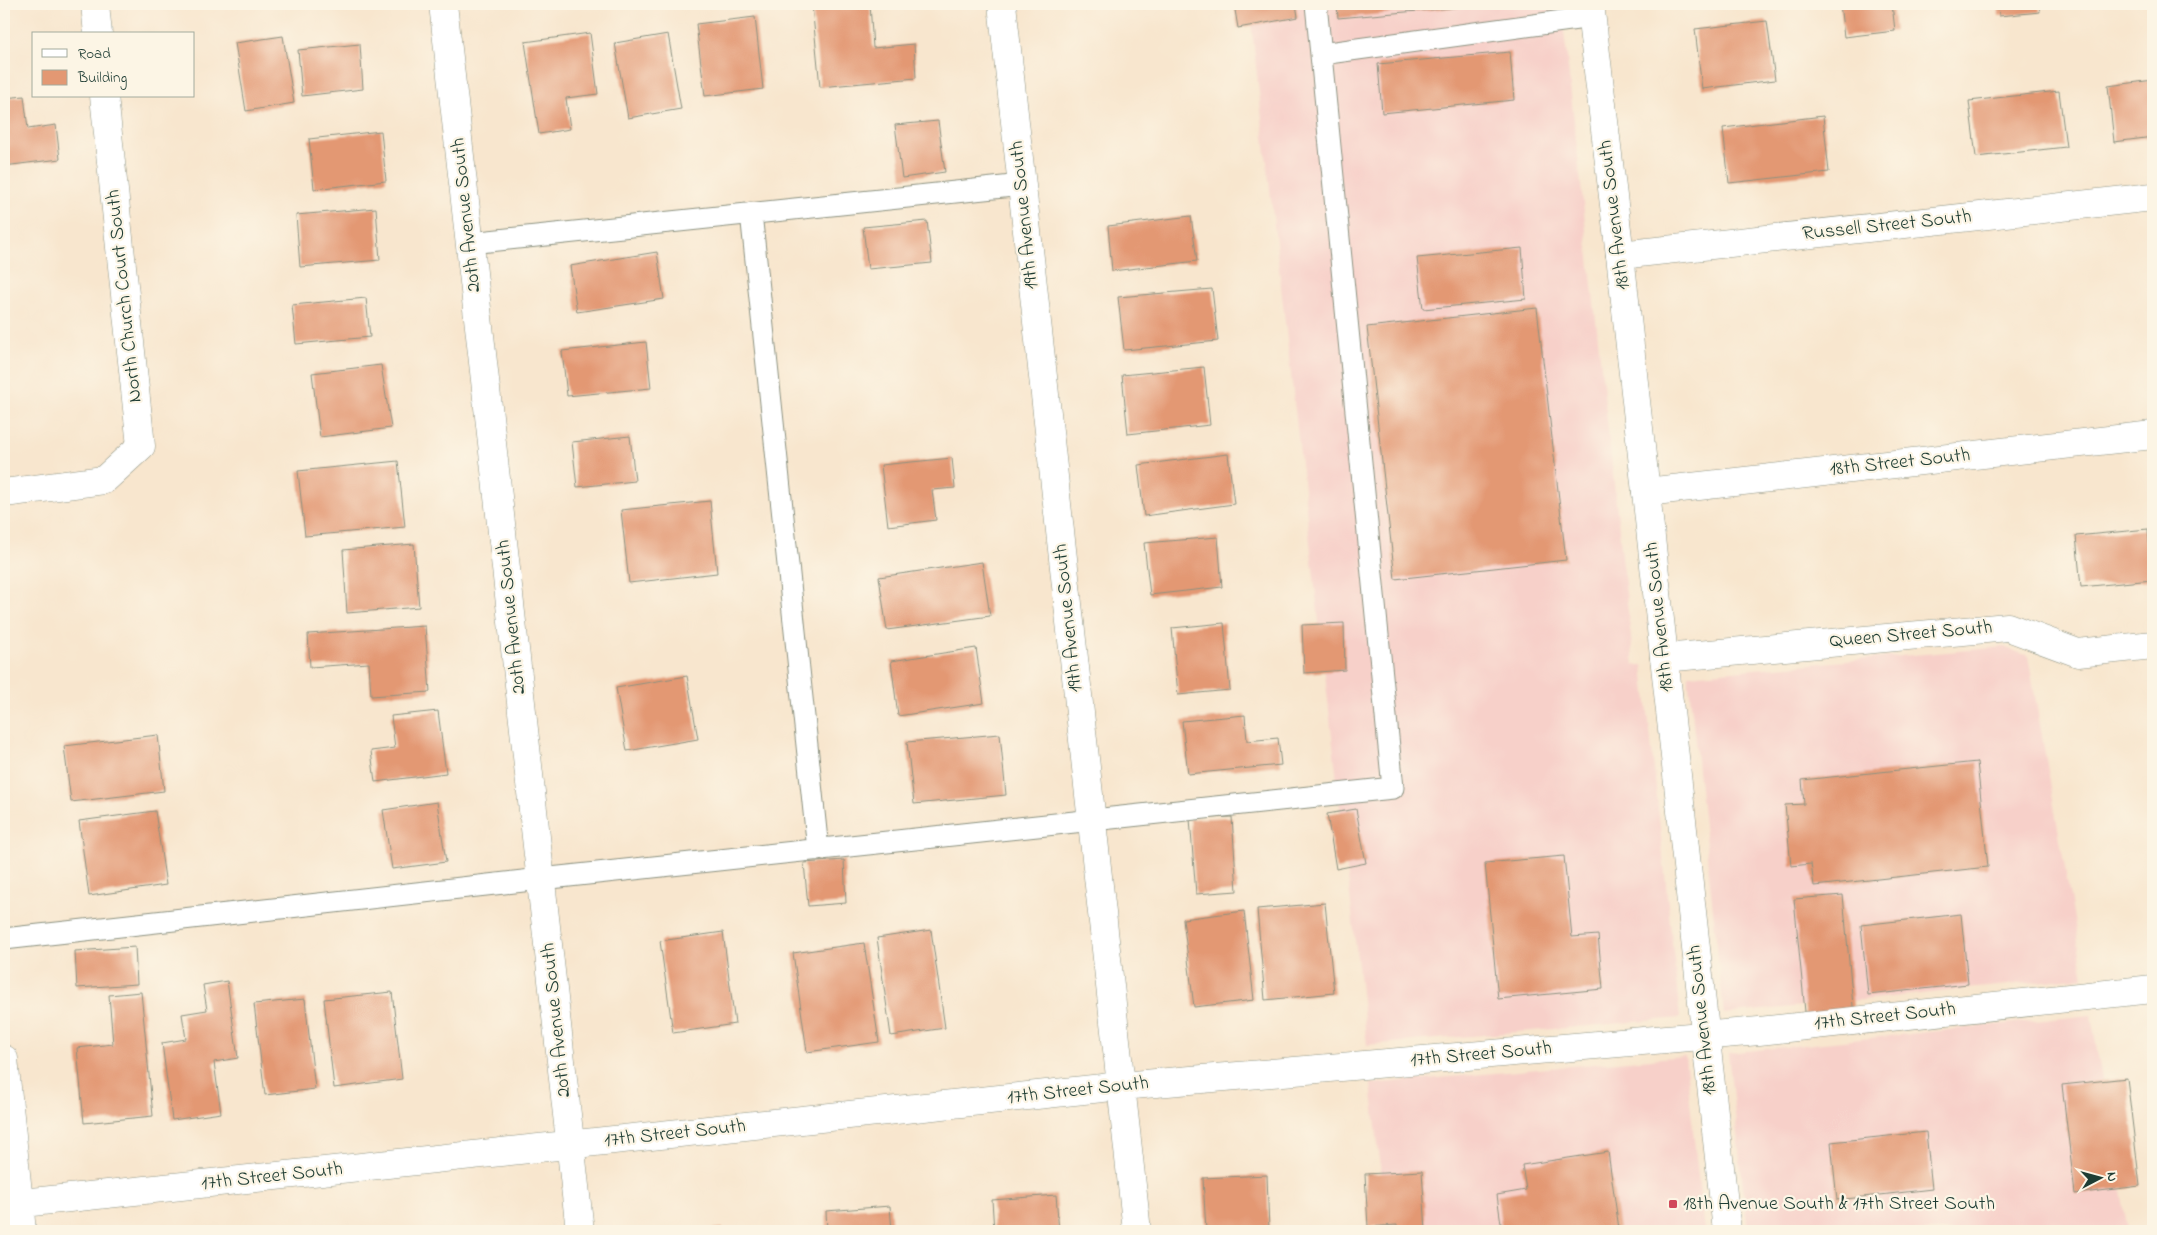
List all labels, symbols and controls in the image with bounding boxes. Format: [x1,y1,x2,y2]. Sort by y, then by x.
legend [32,32,195,98]
text: Road [78,43,111,65]
text: Building [77,67,127,90]
street label: 20th Avenue South [444,136,490,294]
street label: 18th Avenue South [1591,138,1639,292]
street label: 19th Avenue South [1003,139,1047,291]
street label: North Church Court South [99,188,151,404]
street label: Russell Street South [1801,203,1973,249]
street label: 18th Street South [1828,441,1972,485]
street label: 20th Avenue South [489,538,535,696]
street label: 18th Avenue South [1638,541,1682,693]
street label: 19th Avenue South [1047,542,1091,694]
street label: Queen Street South [1828,613,1994,657]
street label: 20th Avenue South [534,941,580,1099]
street label: 18th Avenue South [1681,944,1725,1096]
street label: 17th Street South [1813,995,1957,1039]
street label: 17th Street South [1409,1034,1553,1076]
street label: 17th Street South [1006,1069,1150,1113]
street label: 17th Street South [603,1112,747,1156]
north arrow [2074,1152,2124,1202]
street label: 17th Street South [200,1155,344,1199]
text: N [2101,1171,2122,1183]
place label: 18th Avenue South & 17th Street South [1683,1190,1995,1219]
marker: 18th Avenue South & 17th Street South [1667,1198,1679,1210]

